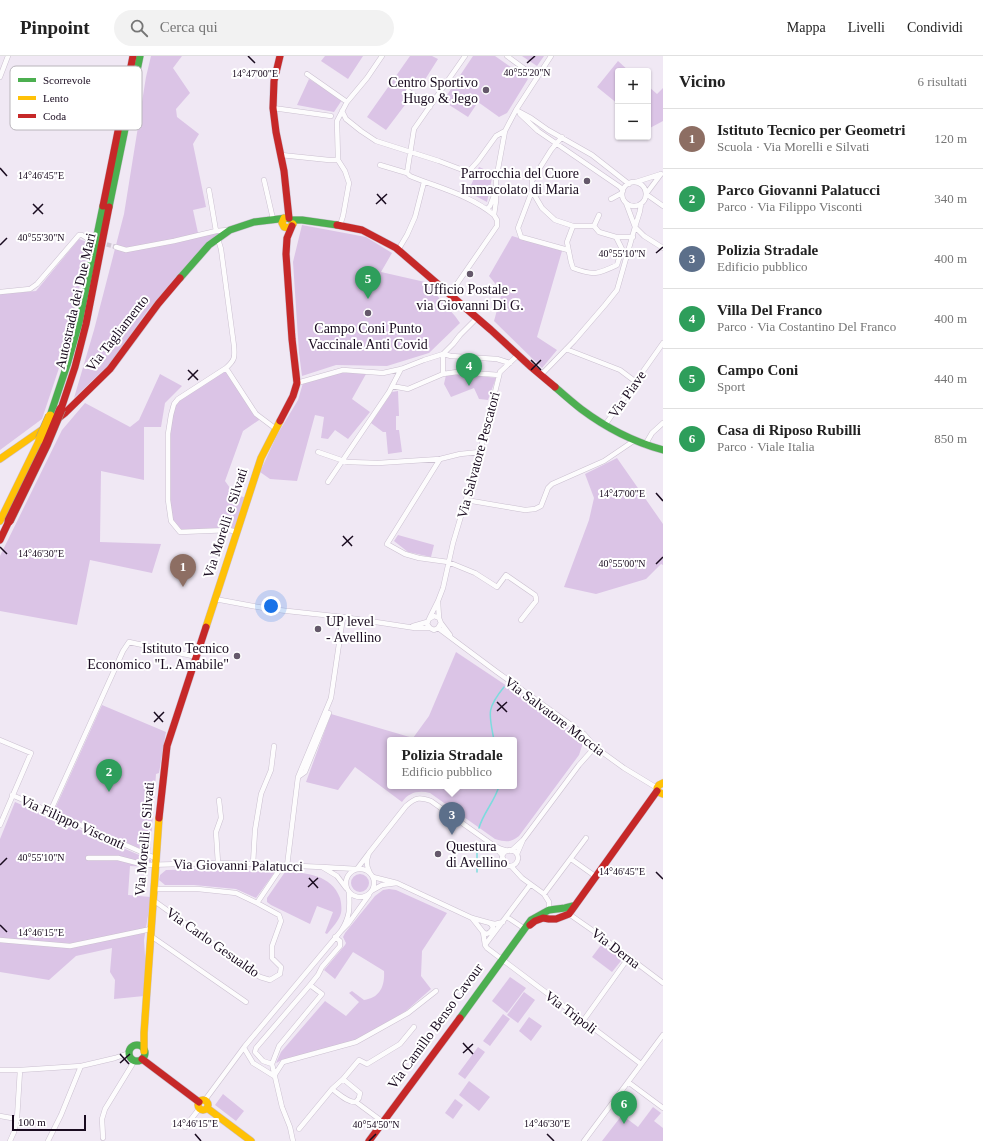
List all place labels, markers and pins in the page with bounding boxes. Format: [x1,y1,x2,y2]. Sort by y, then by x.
place label: Centro Sportivo Hugo & Jego [388,75,478,106]
marker: Centro Sportivo Hugo & Jego [481,85,491,95]
place label: Parrocchia del Cuore Immacolato di Maria [461,166,580,197]
marker: Parrocchia del Cuore Immacolato di Maria [582,176,592,186]
pin: 5 [355,266,381,299]
marker: Ufficio Postale - via Giovanni Di G. [465,269,475,279]
place label: Ufficio Postale - via Giovanni Di G. [416,282,524,313]
marker: Campo Coni Punto Vaccinale Anti Covid [363,308,373,318]
place label: Campo Coni Punto Vaccinale Anti Covid [308,321,428,352]
pin: 4 [456,353,482,386]
pin: 1 [170,554,196,587]
place label: UP level - Avellino [326,614,381,645]
marker: UP level - Avellino [313,624,323,634]
place label: Istituto Tecnico Economico "L. Amabile" [87,641,229,672]
marker: Istituto Tecnico Economico "L. Amabile" [232,651,242,661]
pin: 2 [96,759,122,792]
pin: 3 [439,802,465,835]
place label: Questura di Avellino [446,839,508,870]
marker: Questura di Avellino [433,849,443,859]
pin: 6 [611,1091,637,1124]

